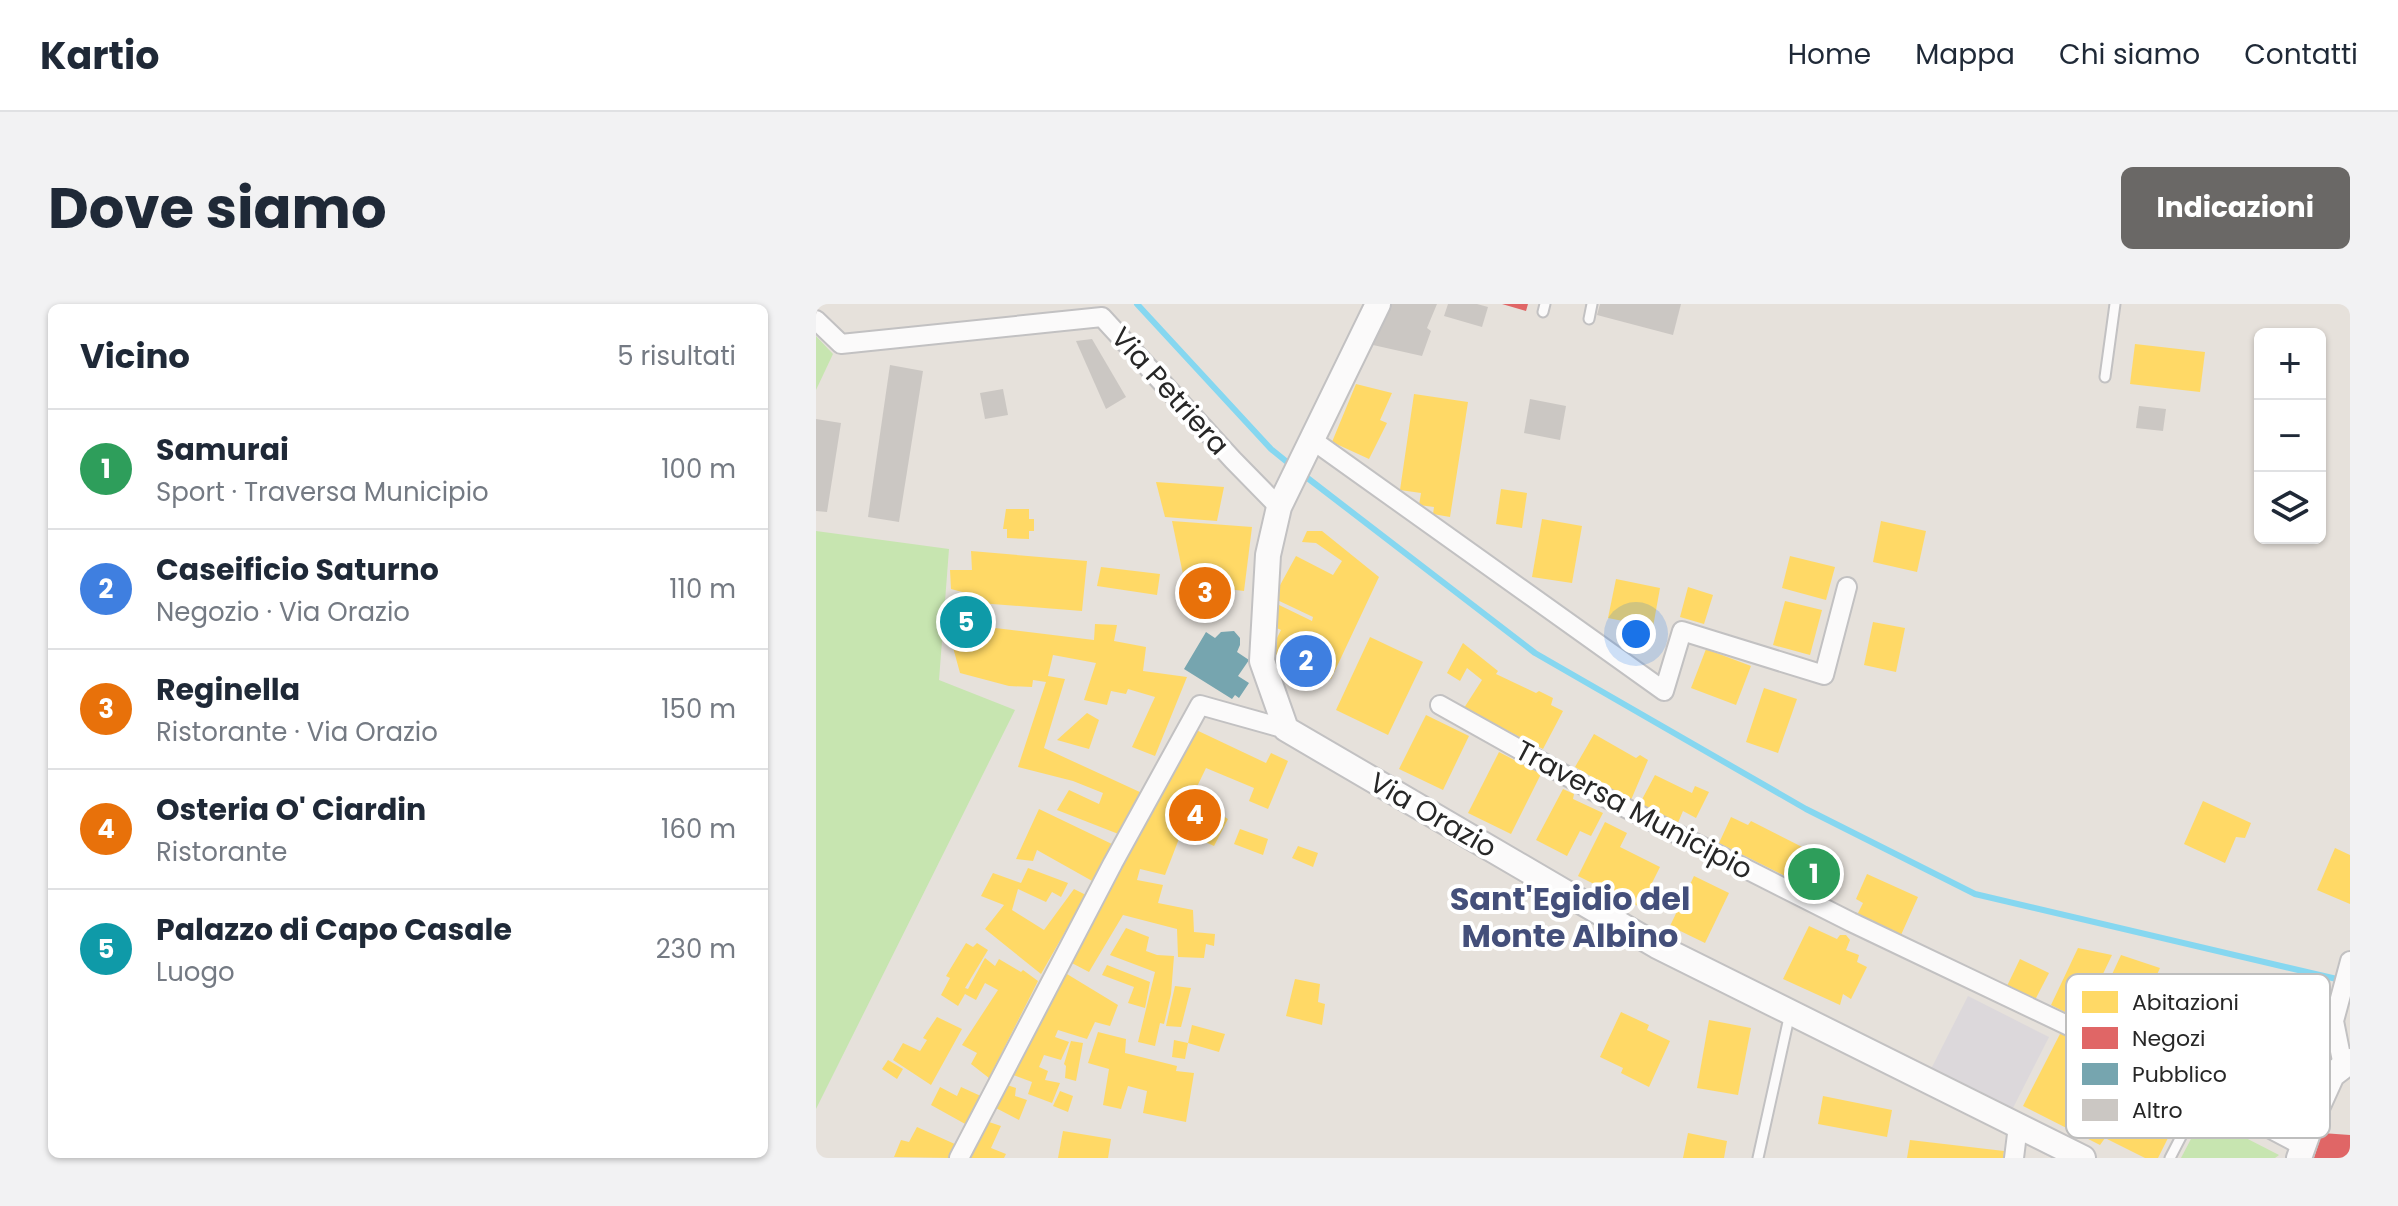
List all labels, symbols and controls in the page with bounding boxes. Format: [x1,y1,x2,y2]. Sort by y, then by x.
text: Kartio [40,29,159,82]
text: Home [1788,35,1871,74]
text: Mappa [1915,35,2015,74]
text: Chi siamo [2059,35,2200,74]
text: Contatti [2244,35,2358,74]
button: Indicazioni [2121,167,2350,249]
text: Dove siamo [48,169,387,248]
street label: Via Petriera [1102,318,1238,464]
map controls [2254,328,2326,544]
button: + [2254,328,2326,400]
text: Vicino [80,332,190,380]
text: 5 risultati [617,338,736,374]
button: − [2254,400,2326,472]
text: Samurai [156,428,289,471]
text: 1 [101,451,111,487]
text: 100 m [661,451,736,487]
button: layers [2254,472,2326,544]
text: Sport · Traversa Municipio [156,474,489,510]
text: Caseificio Saturno [156,548,439,591]
pin: 3 [1179,563,1231,623]
text: 2 [99,571,113,607]
text: 110 m [669,571,736,607]
pin: 5 [940,592,992,652]
text: Negozio · Via Orazio [156,594,410,630]
your location [1616,614,1656,654]
pin: 2 [1280,631,1332,691]
text: Reginella [156,668,300,711]
text: 3 [98,691,114,727]
text: 150 m [661,691,736,727]
text: Ristorante · Via Orazio [156,714,438,750]
street label: Traversa Municipio [1509,731,1759,889]
street label: Via Orazio [1362,763,1504,867]
pin: 4 [1169,785,1221,845]
text: Osteria O' Ciardin [156,788,426,831]
text: 4 [97,811,115,847]
text: 160 m [661,811,736,847]
text: Ristorante [156,834,287,870]
pin: 1 [1788,844,1840,904]
district label: Sant'Egidio del Monte Albino [1450,876,1690,958]
text: Palazzo di Capo Casale [156,908,512,951]
text: 5 [98,931,114,967]
text: 230 m [656,931,736,967]
text: Luogo [156,954,235,990]
legend [2066,974,2330,1138]
text: Abitazioni [2132,987,2239,1018]
text: Negozi [2132,1023,2205,1054]
text: Pubblico [2132,1059,2227,1090]
text: Altro [2132,1095,2183,1126]

